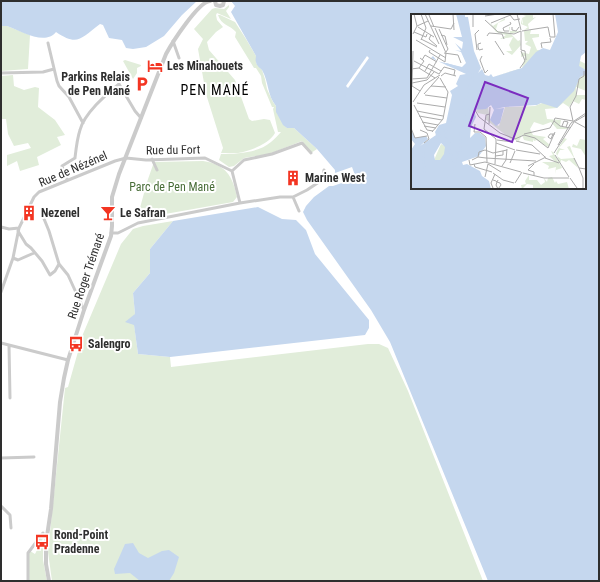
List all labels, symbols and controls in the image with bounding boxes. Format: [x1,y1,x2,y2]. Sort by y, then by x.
inset map [411,14,586,189]
hotel icon: Les Minahouets [146,57,164,75]
place label: Les Minahouets [167,59,244,73]
place label: Parkins Relais de Pen Mané [61,70,131,98]
parking icon: Parkins Relais de Pen Mané [133,75,151,93]
district label: PEN MANÉ [180,81,250,98]
street label: Rue du Fort [146,143,201,157]
street label: Rue de Nézénel [37,148,109,190]
building icon: Marine West [284,169,302,187]
place label: Marine West [305,171,365,185]
park label: Parc de Pen Mané [129,180,215,194]
building icon: Nezenel [20,204,38,222]
bar icon: Le Safran [99,204,117,222]
place label: Nezenel [41,206,80,220]
place label: Le Safran [120,206,166,220]
street label: Rue Roger Trémaré [65,231,107,321]
bus stop icon: Salengro [67,335,85,353]
place label: Salengro [88,337,131,351]
place label: Rond-Point Pradenne [54,528,108,556]
bus stop icon: Rond-Point Pradenne [33,533,51,551]

